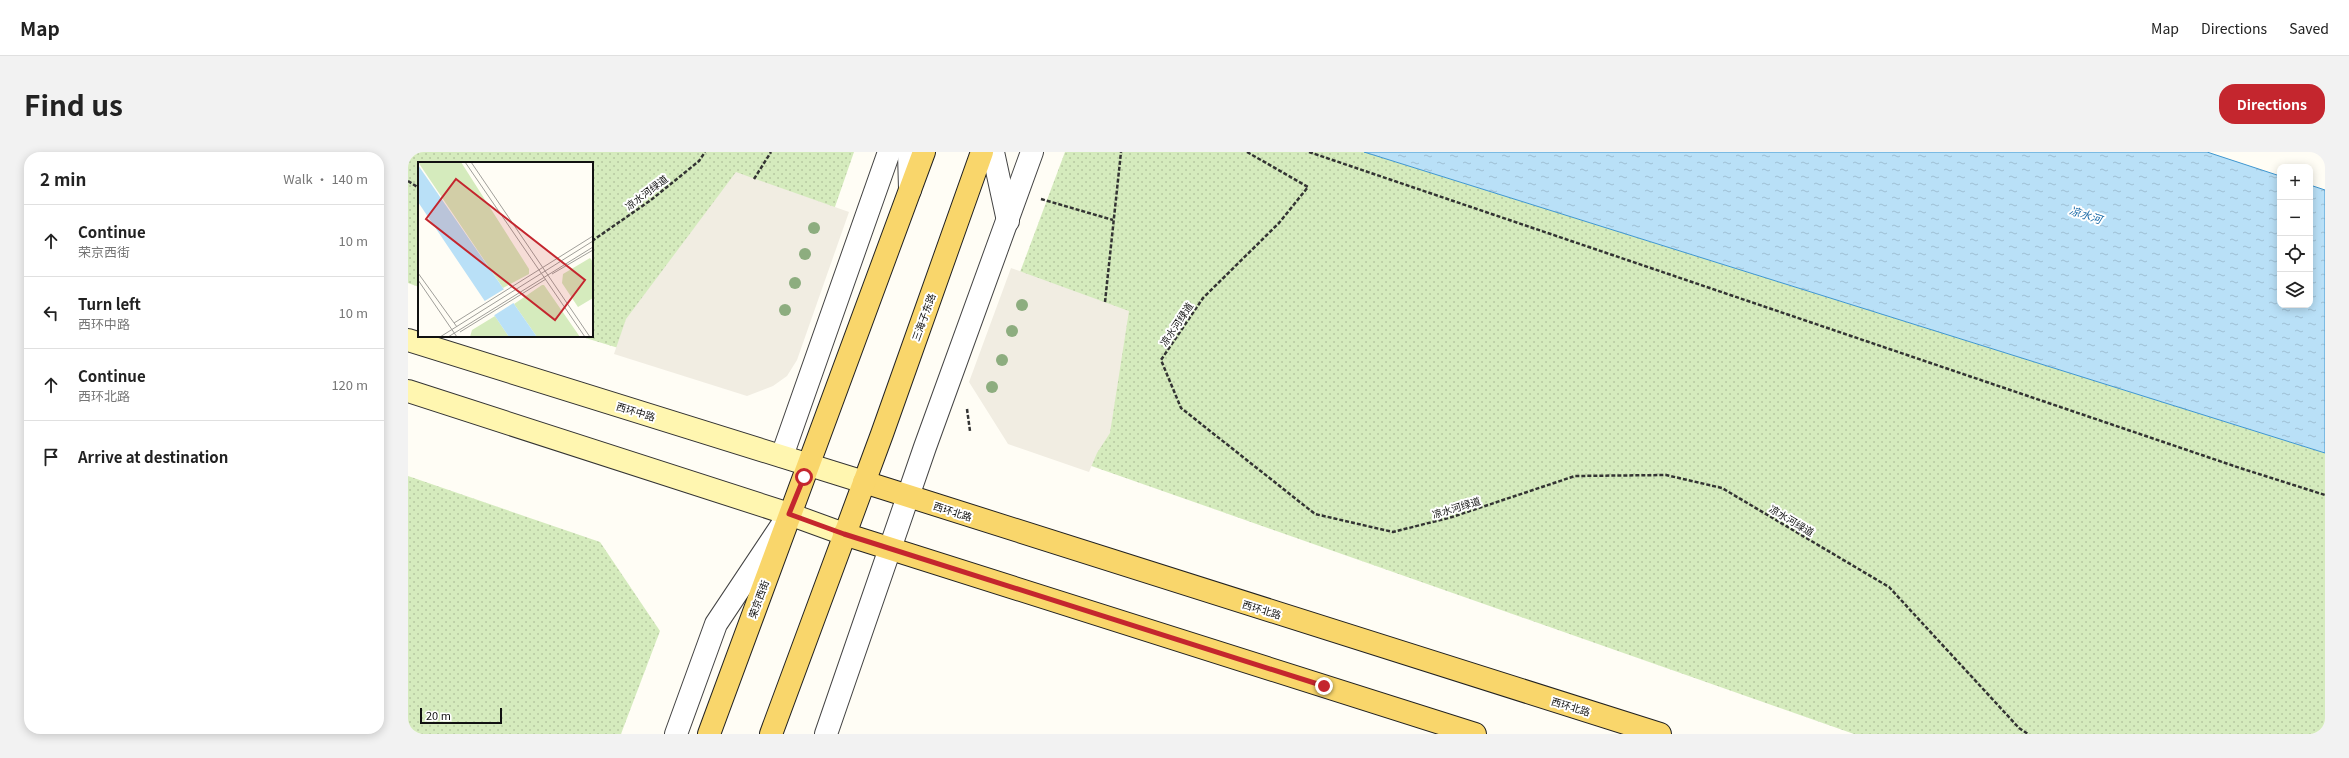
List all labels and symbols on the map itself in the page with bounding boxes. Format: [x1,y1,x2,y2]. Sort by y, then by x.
inset map [418,162,593,337]
street label: 凉水河绿道 [622,171,670,213]
water label: 凉水河 [2068,201,2106,227]
street label: 三海子东路 [907,291,939,343]
street label: 凉水河绿道 [1156,299,1196,349]
street label: 西环中路 [615,398,657,424]
route start [795,468,813,486]
street label: 凉水河绿道 [1430,493,1482,521]
street label: 西环北路 [932,498,974,524]
street label: 凉水河绿道 [1767,501,1817,539]
street label: 荣京西街 [744,578,772,620]
street label: 西环北路 [1241,596,1283,622]
route end [1315,677,1333,695]
street label: 西环北路 [1550,693,1592,719]
scale bar [420,706,502,725]

